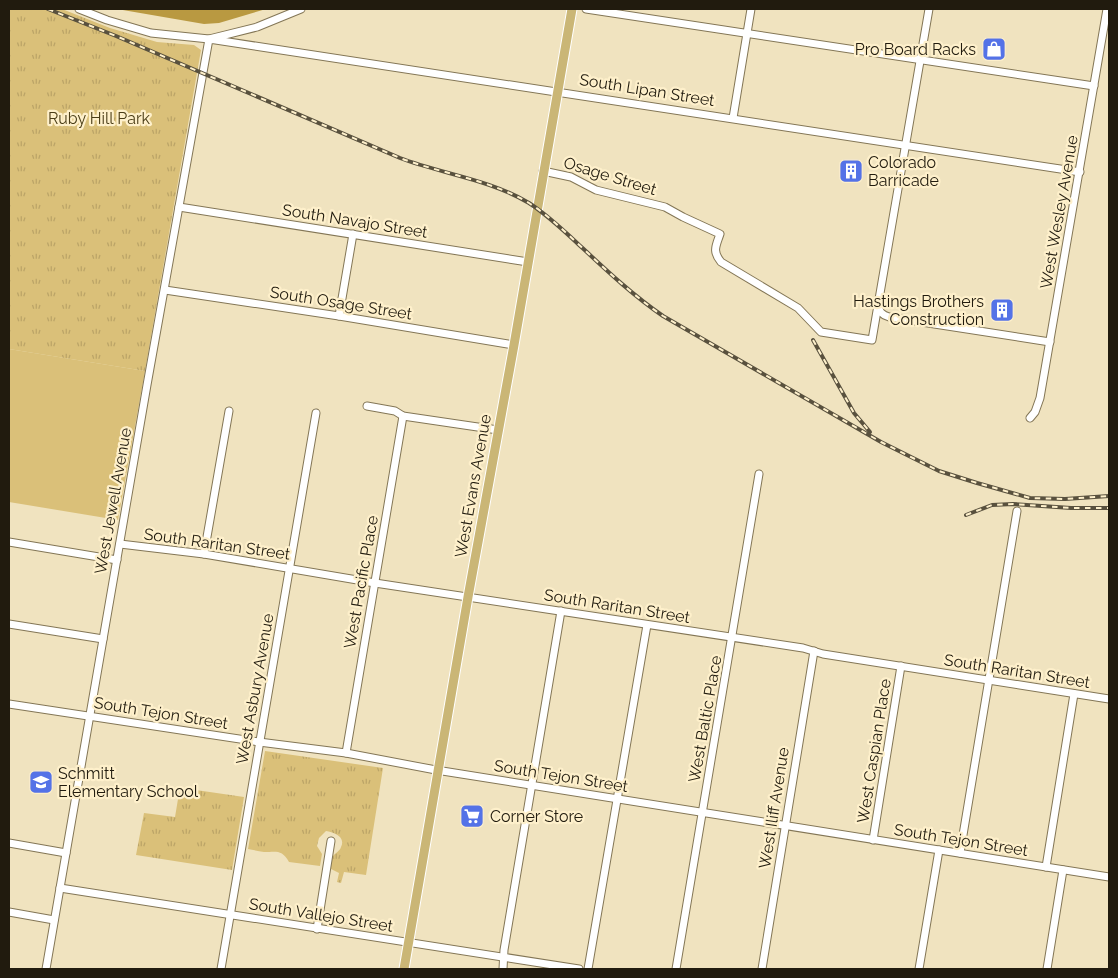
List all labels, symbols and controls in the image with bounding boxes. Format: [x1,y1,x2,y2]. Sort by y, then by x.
shop icon: Pro Board Racks [981,36,1007,62]
place label: Pro Board Racks [855,40,976,59]
street label: South Lipan Street [578,70,717,110]
park label: Ruby Hill Park [48,109,151,128]
street label: West Wesley Avenue [1036,134,1082,290]
street label: Osage Street [561,153,659,199]
place label: Colorado Barricade [868,153,939,190]
building icon: Colorado Barricade [838,158,864,184]
street label: South Navajo Street [281,200,430,242]
street label: South Osage Street [269,282,414,324]
place label: Hastings Brothers Construction [853,292,984,329]
building icon: Hastings Brothers Construction [989,297,1015,323]
street label: West Evans Avenue [451,413,495,559]
street label: West Jewell Avenue [91,426,135,576]
street label: West Pacific Place [340,514,382,650]
street label: South Raritan Street [143,524,292,564]
street label: South Raritan Street [543,585,692,627]
street label: West Asbury Avenue [232,612,278,766]
street label: South Raritan Street [943,650,1092,692]
street label: West Baltic Place [684,654,726,784]
street label: West Caspian Place [853,677,895,825]
street label: South Tejon Street [93,693,230,733]
street label: West Iliff Avenue [755,746,793,870]
street label: South Tejon Street [493,756,630,796]
place label: Schmitt Elementary School [58,764,199,801]
school or university icon: Schmitt Elementary School [28,769,54,795]
supermarket icon: Corner Store [459,803,485,829]
place label: Corner Store [490,807,583,826]
street label: South Tejon Street [893,820,1030,860]
street label: South Vallejo Street [248,894,395,936]

